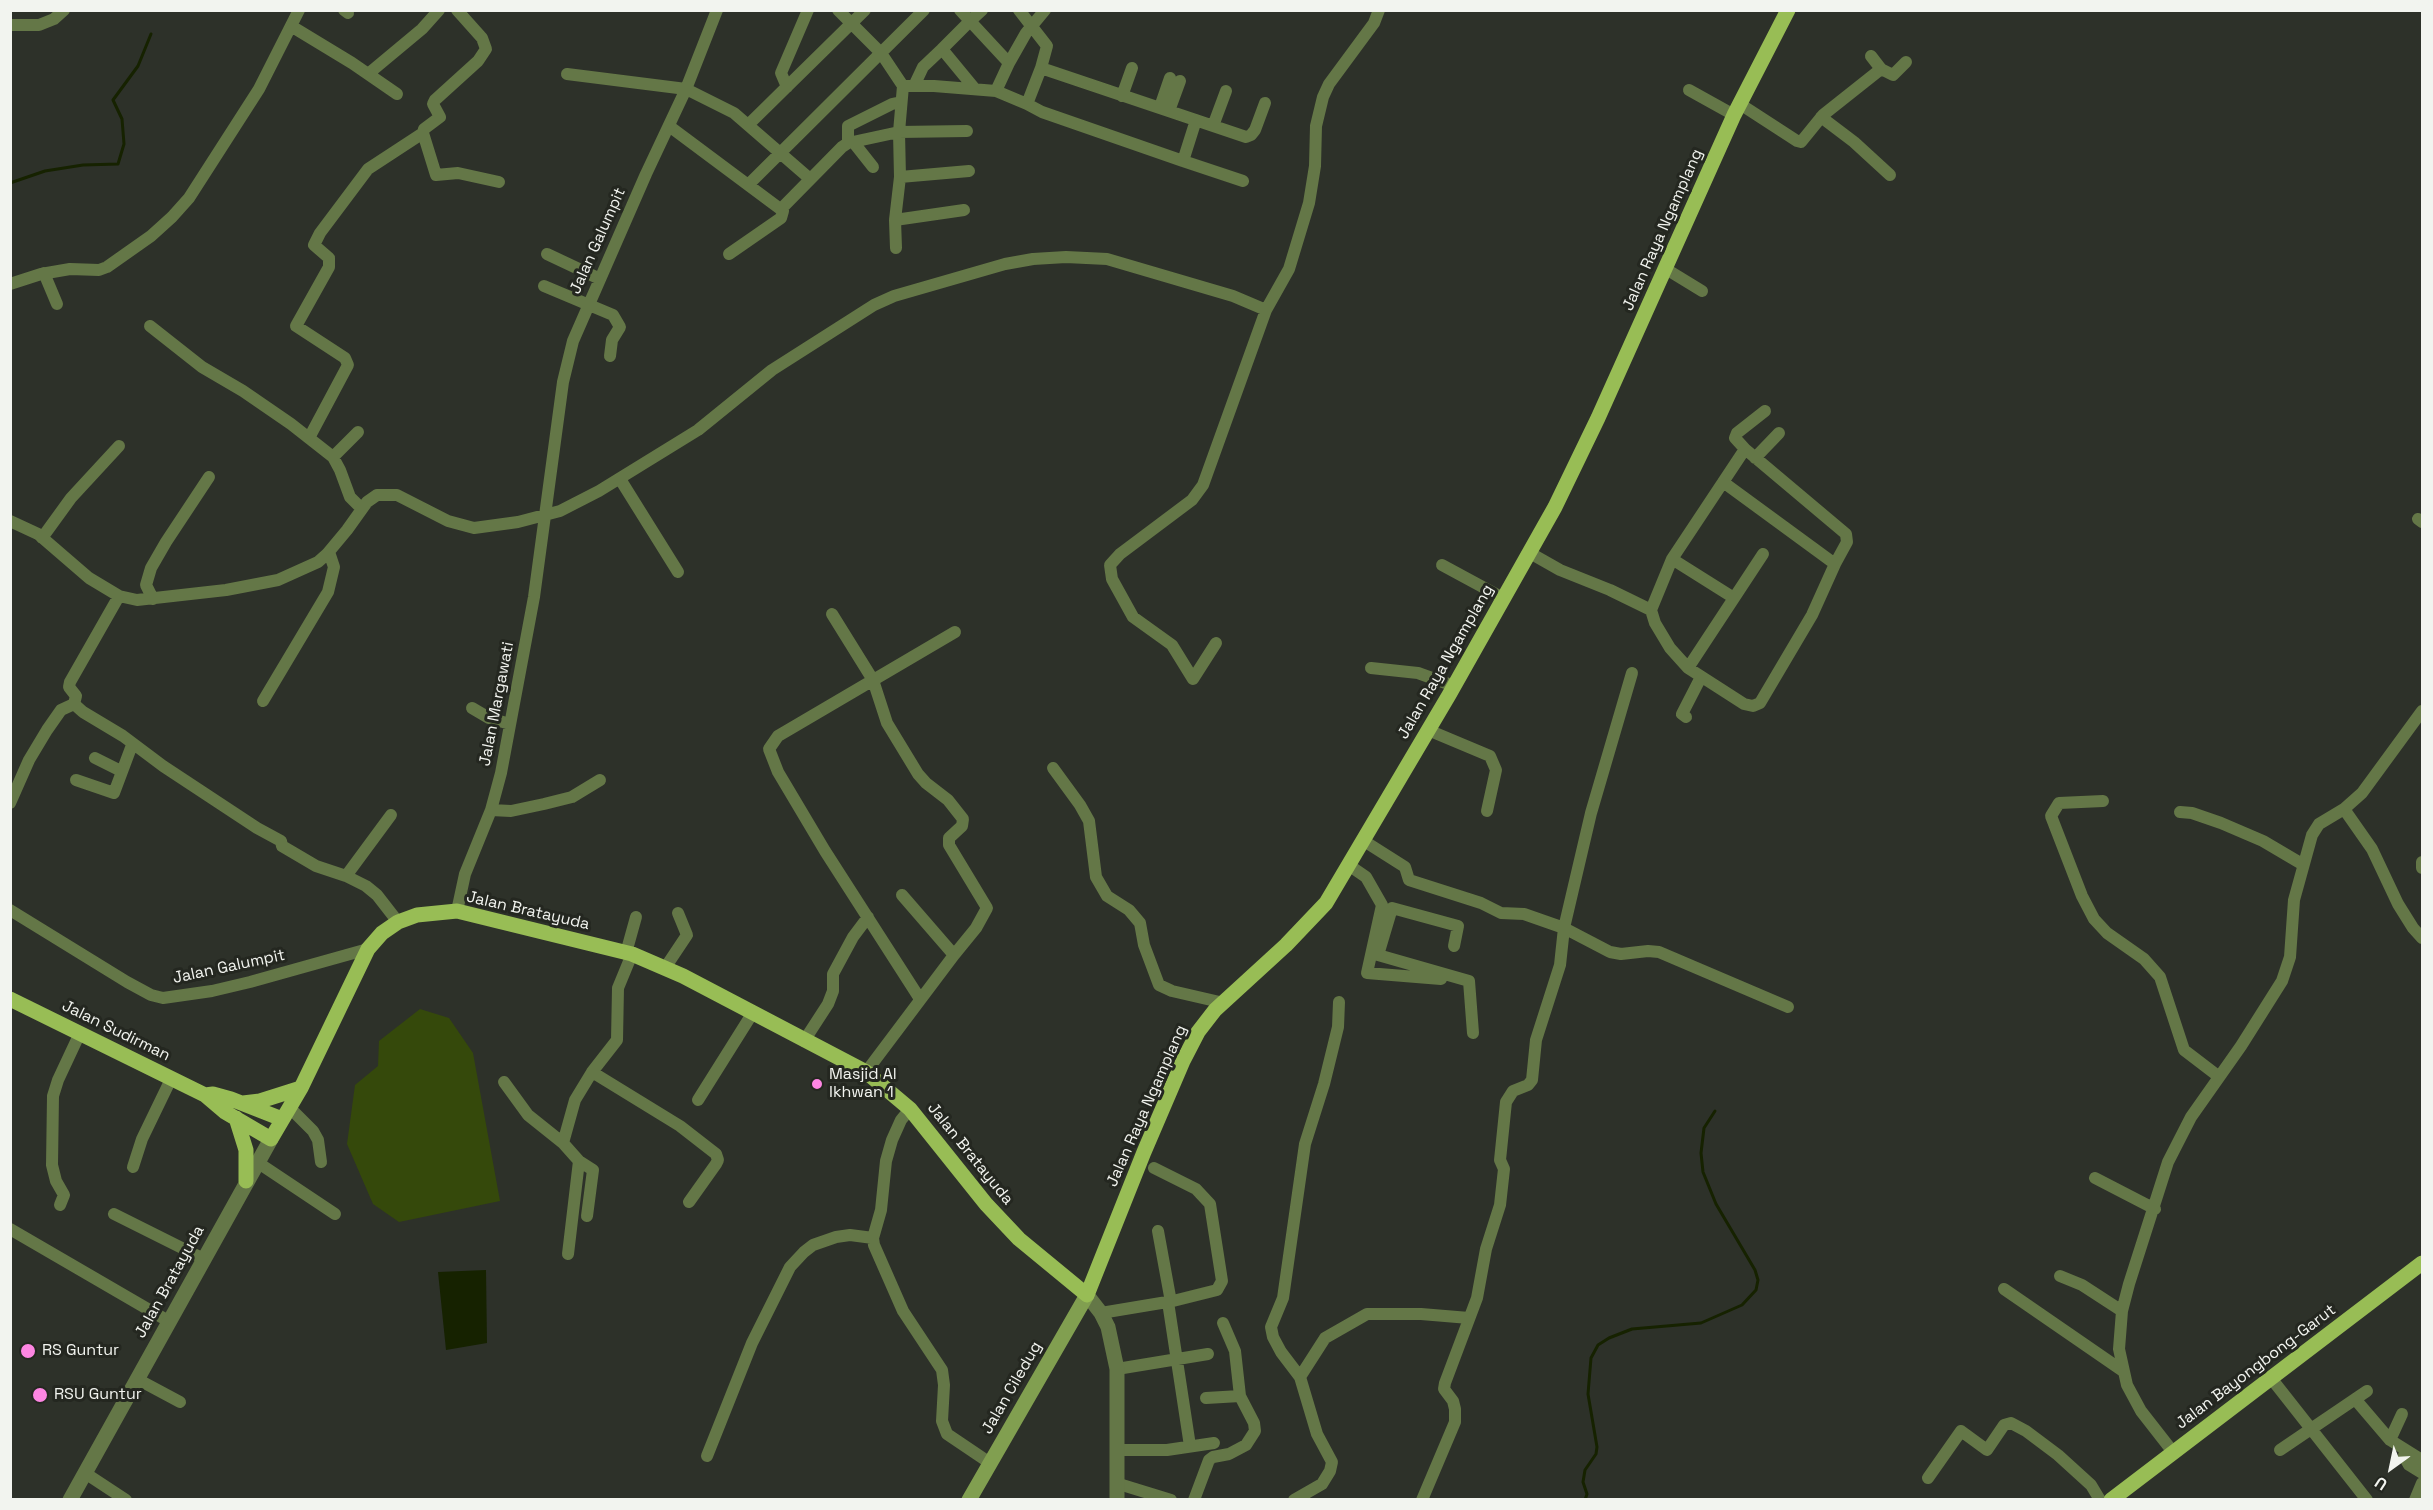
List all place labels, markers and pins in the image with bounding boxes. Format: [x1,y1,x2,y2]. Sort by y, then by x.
place label: Masjid Al Ikhwan 1 [829,1065,897,1103]
marker: Masjid Al Ikhwan 1 [810,1077,824,1091]
place label: RS Guntur [42,1341,119,1361]
marker: RS Guntur [19,1342,37,1360]
place label: RSU Guntur [54,1385,142,1405]
marker: RSU Guntur [31,1386,49,1404]

